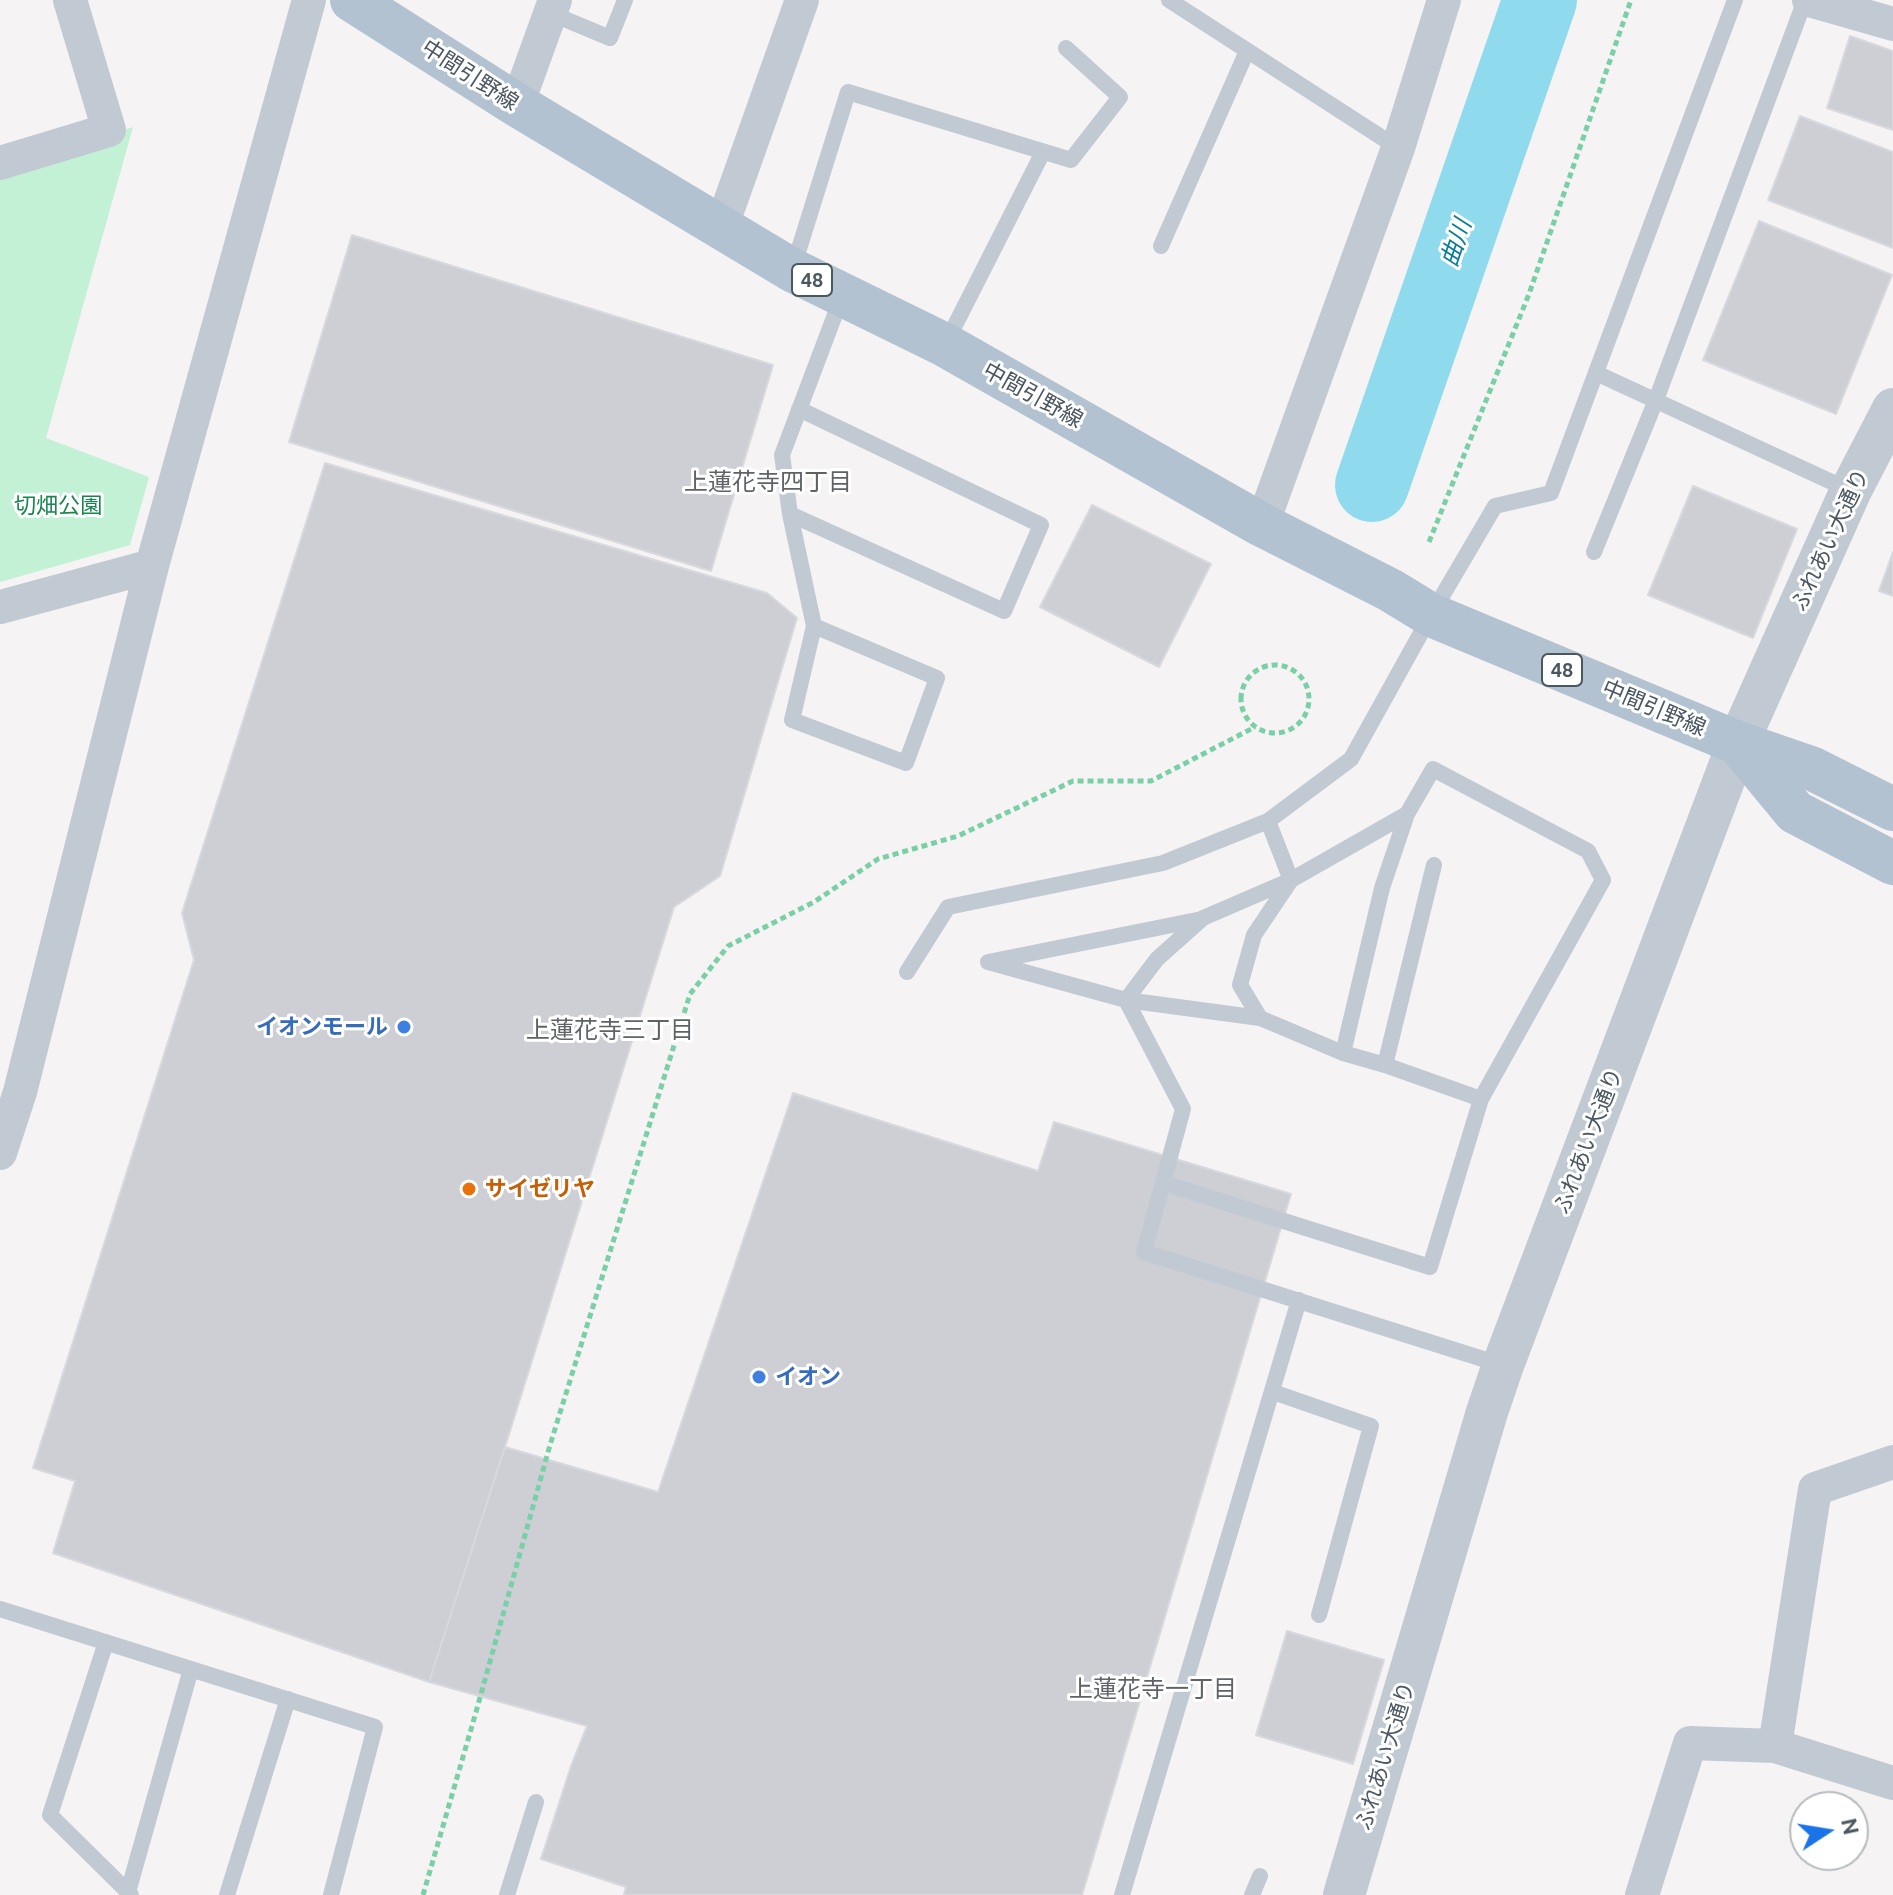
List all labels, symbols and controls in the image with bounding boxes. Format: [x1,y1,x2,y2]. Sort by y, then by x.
street label: 中間引野線 [417,34,523,116]
water label: 曲川 [1435,216,1477,270]
road number: 48 [792,264,832,296]
street label: 中間引野線 [978,357,1088,433]
street label: ふれあい大通り [1785,465,1875,615]
district label: 上蓮花寺四丁目 [684,468,852,496]
park label: 切畑公園 [14,493,102,519]
road number: 48 [1542,654,1582,686]
street label: 中間引野線 [1598,674,1710,742]
place label: イオンモール [256,1014,388,1040]
district label: 上蓮花寺三丁目 [526,1016,694,1044]
marker: イオンモール [395,1018,413,1036]
street label: ふれあい大通り [1548,1064,1628,1218]
place label: サイゼリヤ [485,1176,595,1202]
marker: サイゼリヤ [460,1180,478,1198]
place label: イオン [775,1364,841,1390]
marker: イオン [750,1368,768,1386]
district label: 上蓮花寺一丁目 [1069,1675,1237,1703]
street label: ふれあい大通り [1350,1679,1420,1833]
north arrow [1789,1791,1869,1871]
text: N [1837,1816,1865,1837]

